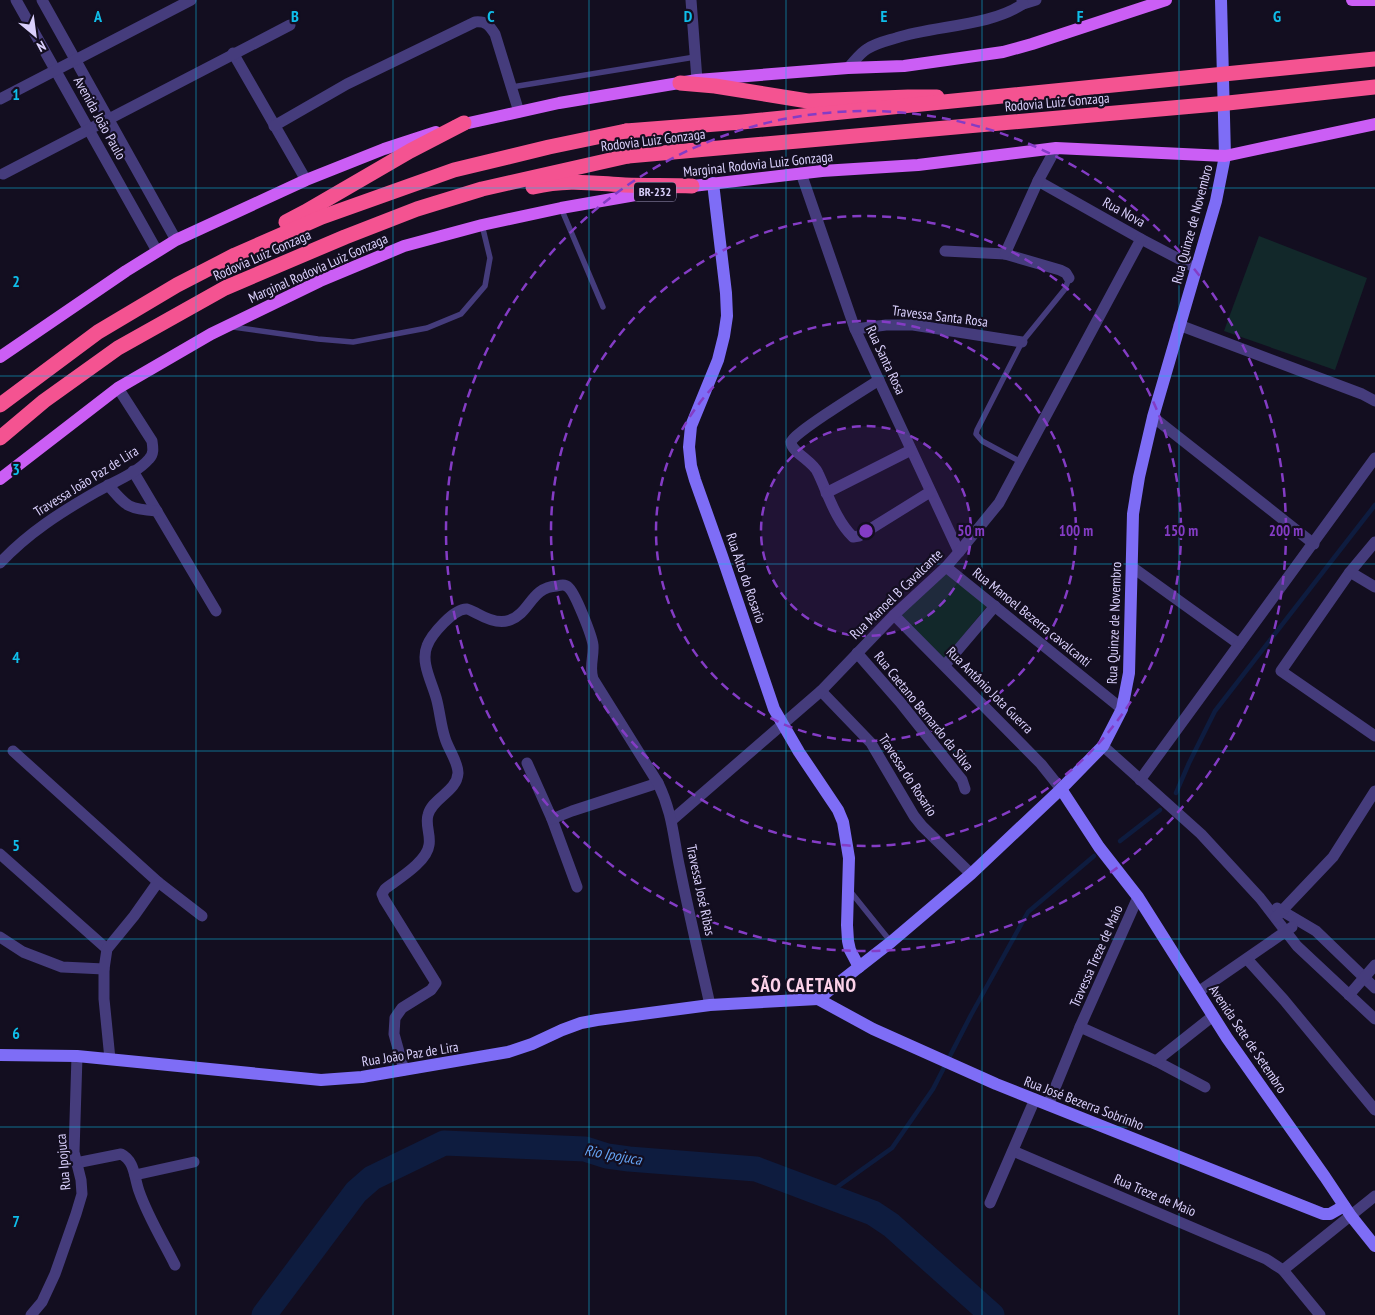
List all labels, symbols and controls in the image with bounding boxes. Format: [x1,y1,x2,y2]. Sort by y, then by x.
text: A [93,6,103,26]
text: B [291,6,299,26]
text: C [487,6,495,26]
text: D [684,6,693,26]
text: E [881,6,888,26]
text: F [1077,6,1084,26]
text: G [1273,6,1281,26]
north arrow [10,10,60,60]
text: N [34,37,49,56]
street label: Avenida João Paulo [70,73,130,163]
text: 1 [12,84,20,104]
street label: Rodovia Luiz Gonzaga [1004,88,1110,116]
street label: Rodovia Luiz Gonzaga [600,125,706,155]
street label: Marginal Rodovia Luiz Gonzaga [682,147,834,181]
street label: Rua Quinze de Novembro [1167,163,1217,285]
road number: BR-232 [634,182,676,202]
street label: Rua Nova [1100,193,1148,231]
street label: Rodovia Luiz Gonzaga [210,225,314,285]
street label: Marginal Rodovia Luiz Gonzaga [246,229,390,307]
text: 2 [12,271,20,291]
street label: Travessa Santa Rosa [891,301,989,331]
street label: Rua Santa Rosa [862,323,910,397]
street label: Travessa João Paz de Lira [30,442,142,520]
text: 3 [12,459,20,479]
text: 50 m [957,521,985,540]
text: 100 m [1059,521,1093,540]
text: 150 m [1164,521,1198,540]
text: 200 m [1269,521,1303,540]
centre of rings [857,522,875,540]
street label: Rua Alto do Rosario [722,531,770,625]
street label: Rua Manoel B Cavalcante [846,545,946,643]
street label: Rua Quinze de Novembro [1103,561,1125,685]
street label: Rua Manoel Bezerra cavalcanti [969,564,1095,670]
street label: Rua Antônio Jota Guerra [943,643,1037,737]
text: 4 [12,647,20,667]
street label: Rua Caetano Bernardo da Silva [870,648,978,774]
street label: Travessa do Rosario [875,731,941,819]
text: 5 [12,835,20,855]
street label: Travessa José Ribas [683,843,720,938]
street label: Travessa Treze de Maio [1065,902,1127,1010]
district label: SÃO CAETANO [751,973,857,997]
street label: Avenida Sete de Setembro [1205,981,1291,1097]
text: 6 [12,1023,20,1043]
street label: Rua João Paz de Lira [360,1037,460,1071]
street label: Rua José Bezerra Sobrinho [1022,1072,1146,1134]
street label: Rua Ipojuca [52,1133,74,1191]
water label: Rio Ipojuca [583,1140,644,1169]
street label: Rua Treze de Maio [1111,1170,1199,1220]
text: 7 [12,1211,20,1231]

